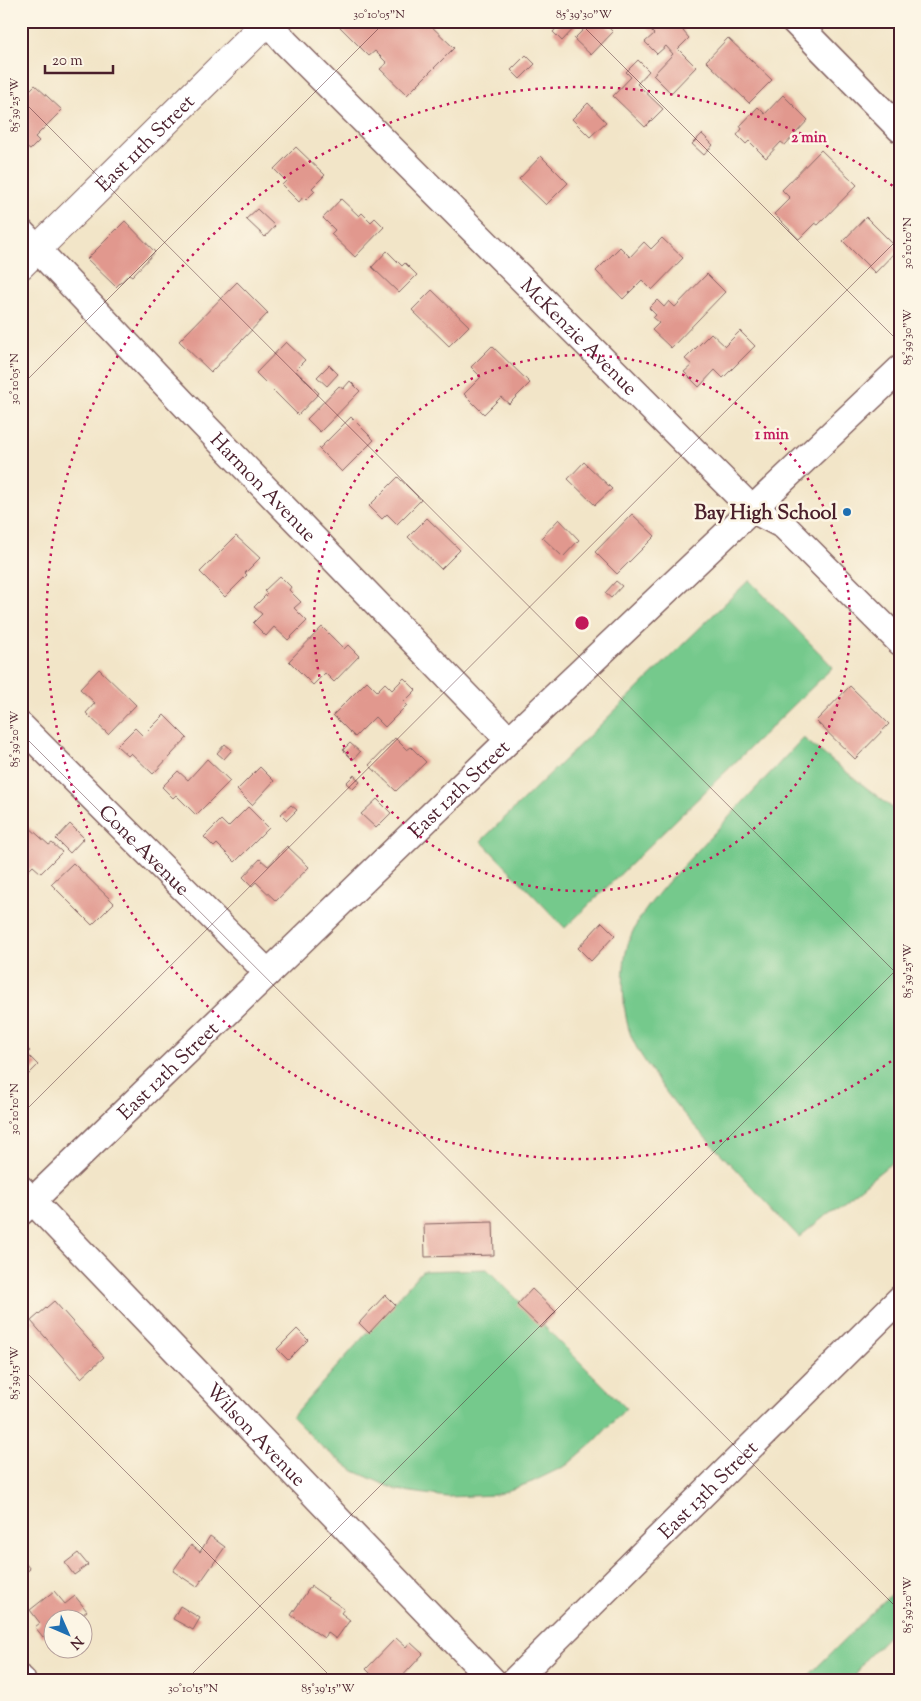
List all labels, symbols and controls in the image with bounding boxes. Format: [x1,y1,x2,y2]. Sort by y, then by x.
text: 30°10'05"N [353,6,405,24]
text: 85°39'30"W [556,6,613,24]
scale bar [45,42,112,74]
text: 20 m [52,51,83,72]
text: 85°39'25"W [6,77,24,132]
street label: East 11th Street [91,89,203,200]
text: 2 min [791,128,827,149]
text: 30°10'10"N [899,217,917,269]
street label: McKenzie Avenue [512,273,643,403]
text: 85°39'30"W [899,308,917,365]
text: 30°10'05"N [6,353,24,405]
text: 1 min [755,425,789,446]
street label: Harmon Avenue [202,427,322,550]
place label: Bay High School [694,500,837,529]
marker: Bay High School [841,506,853,518]
centre of rings [573,614,591,632]
text: 85°39'20"W [6,710,24,767]
street label: East 12th Street [403,734,518,846]
street label: Cone Avenue [91,799,195,904]
text: 85°39'25"W [899,943,917,998]
street label: East 12th Street [112,1016,227,1128]
text: 30°10'10"N [6,1083,24,1135]
text: 85°39'15"W [6,1346,24,1400]
street label: Wilson Avenue [198,1378,311,1495]
street label: East 13th Street [653,1435,766,1547]
text: 85°39'20"W [899,1576,917,1633]
north arrow [42,1608,92,1658]
text: N [65,1631,87,1653]
text: 30°10'15"N [168,1680,218,1698]
text: 85°39'15"W [301,1680,355,1698]

